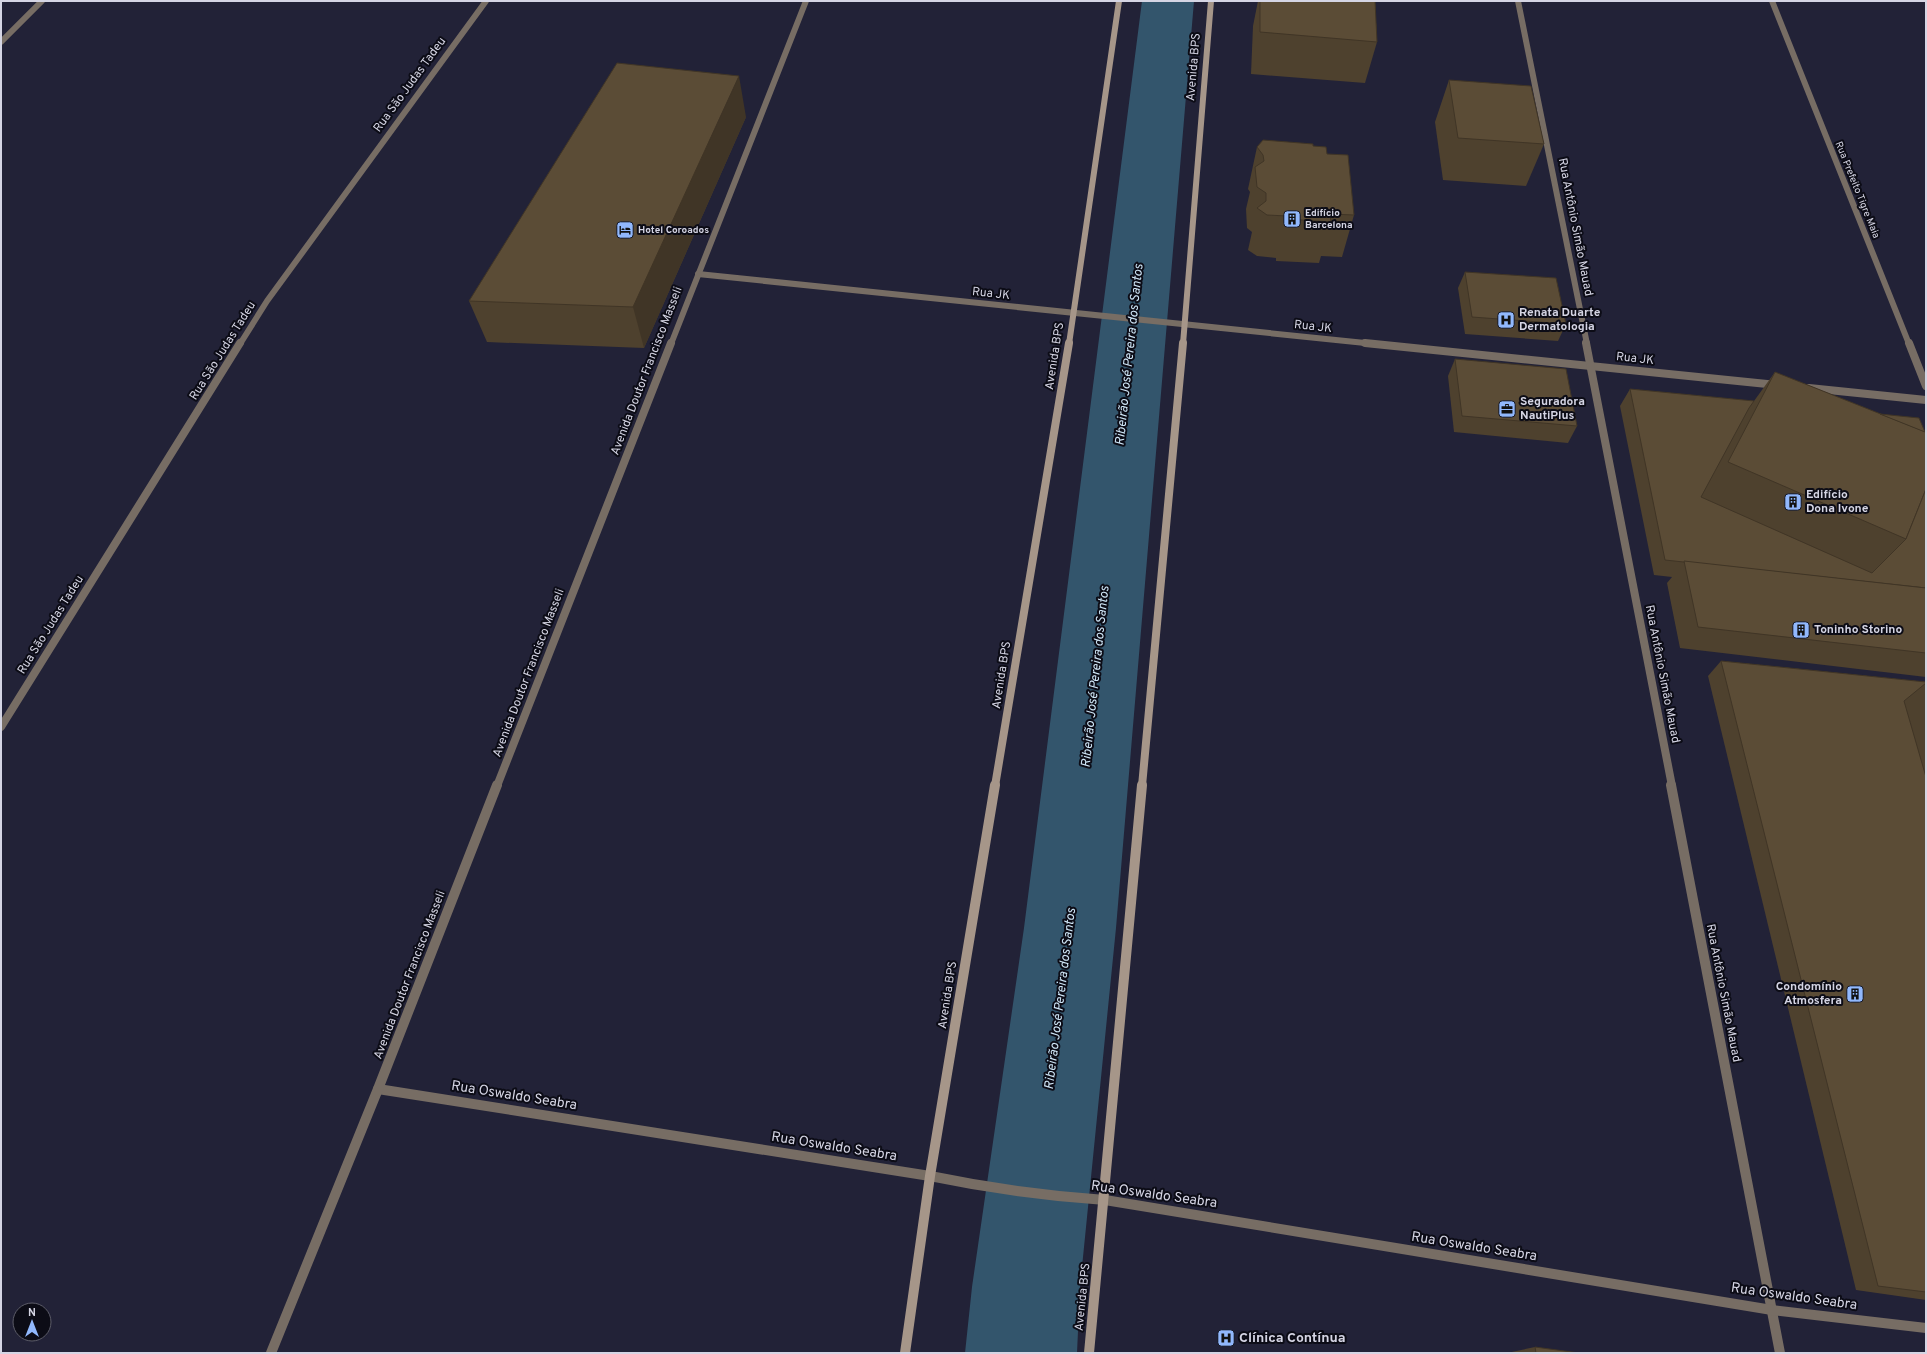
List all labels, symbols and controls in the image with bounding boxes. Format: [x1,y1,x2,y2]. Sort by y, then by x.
street label: Avenida BPS [1183,32,1205,102]
street label: Rua São Judas Tadeu [370,34,450,136]
street label: Rua Prefeito Tigre Maia [1832,140,1882,240]
street label: Rua Antônio Simão Mauad [1554,157,1596,297]
place label: Edifício Barcelona [1305,207,1352,232]
building icon: Edifício Barcelona [1282,209,1302,229]
hotel icon: Hotel Coroados [615,220,635,240]
place label: Hotel Coroados [638,224,709,237]
water label: Ribeirão José Pereira dos Santos [1113,263,1148,447]
street label: Avenida Doutor Francisco Masseli [607,284,687,458]
street label: Rua JK [971,284,1011,304]
street label: Rua São Judas Tadeu [186,299,260,403]
place label: Renata Duarte Dermatologia [1519,305,1601,335]
hospital icon: Renata Duarte Dermatologia [1496,310,1516,330]
street label: Rua JK [1293,317,1333,337]
street label: Avenida BPS [1042,321,1068,391]
street label: Rua JK [1615,349,1655,369]
place label: Seguradora NautiPlus [1520,394,1585,424]
office icon: Seguradora NautiPlus [1497,399,1517,419]
place label: Edifício Dona Ivone [1806,487,1869,517]
building icon: Edifício Dona Ivone [1783,492,1803,512]
street label: Rua São Judas Tadeu [14,573,88,677]
water label: Ribeirão José Pereira dos Santos [1079,585,1114,769]
street label: Avenida Doutor Francisco Masseli [489,586,569,760]
street label: Rua Antônio Simão Mauad [1641,604,1683,744]
building icon: Toninho Storino [1791,620,1811,640]
place label: Toninho Storino [1814,622,1902,638]
street label: Avenida BPS [989,640,1015,710]
street label: Avenida Doutor Francisco Masseli [370,888,450,1062]
water label: Ribeirão José Pereira dos Santos [1042,907,1080,1091]
street label: Rua Antônio Simão Mauad [1702,923,1744,1063]
street label: Avenida BPS [935,960,961,1030]
place label: Condomínio Atmosfera [1776,979,1842,1009]
building icon: Condomínio Atmosfera [1845,984,1865,1004]
street label: Rua Oswaldo Seabra [450,1078,578,1114]
street label: Rua Oswaldo Seabra [770,1129,898,1165]
street label: Rua Oswaldo Seabra [1090,1178,1218,1212]
street label: Rua Oswaldo Seabra [1410,1229,1538,1265]
street label: Avenida BPS [1071,1262,1095,1332]
street label: Rua Oswaldo Seabra [1730,1280,1858,1314]
north arrow [12,1302,52,1342]
text: N [28,1306,36,1320]
hospital icon: Clínica Contínua [1216,1328,1236,1348]
place label: Clínica Contínua [1239,1330,1346,1347]

